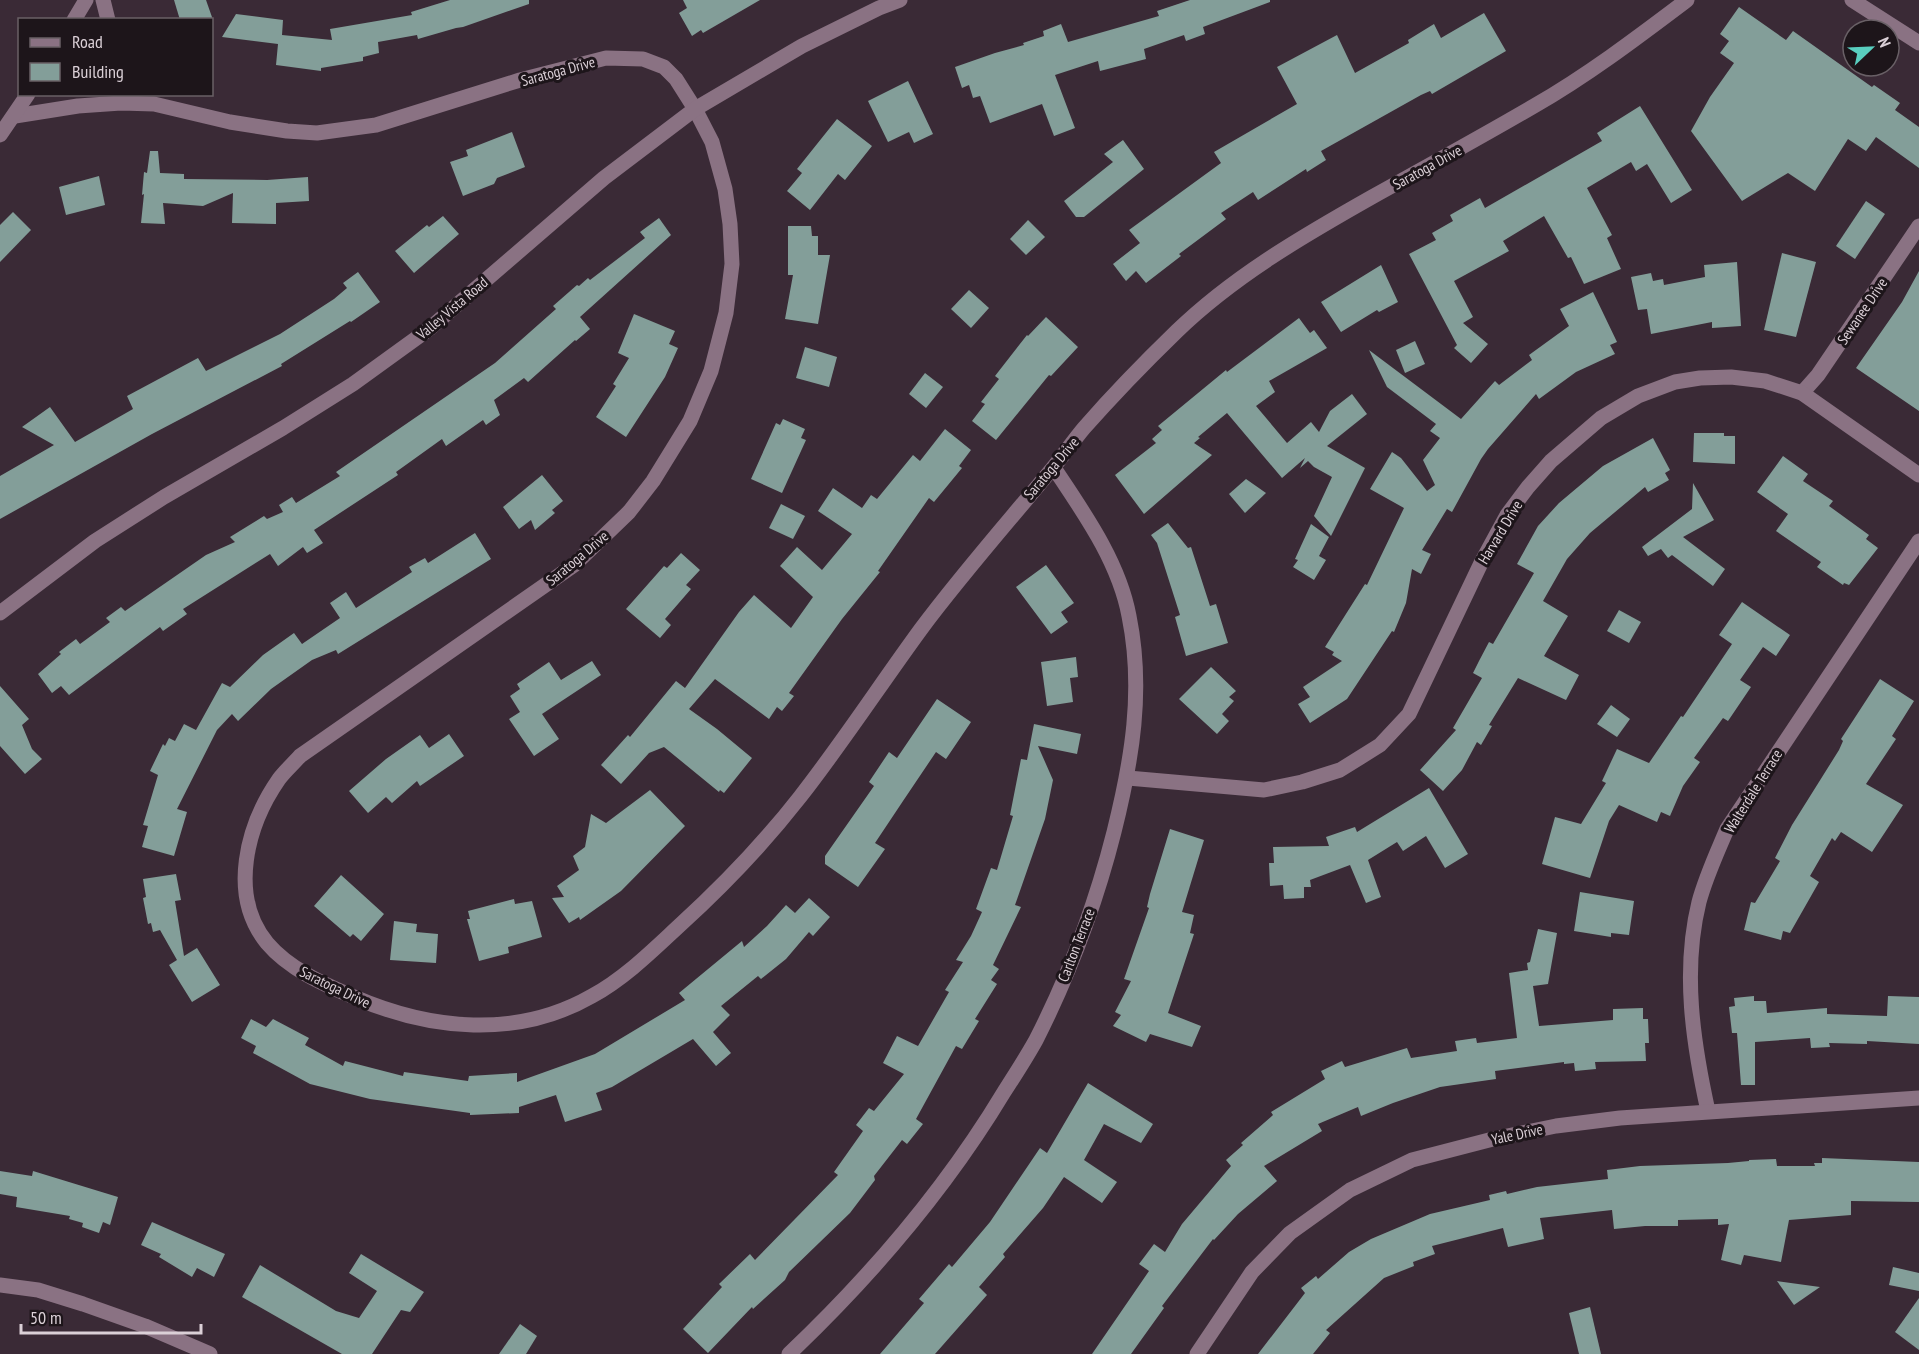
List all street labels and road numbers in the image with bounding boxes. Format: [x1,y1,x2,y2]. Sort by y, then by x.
street label: Saratoga Drive [519,52,597,90]
street label: Saratoga Drive [1389,140,1465,194]
street label: Valley Vista Road [412,273,492,344]
street label: Sewanee Drive [1833,274,1891,348]
street label: Saratoga Drive [1019,433,1083,503]
street label: Harvard Drive [1474,497,1526,567]
street label: Saratoga Drive [542,526,612,590]
street label: Walterdale Terrace [1720,746,1786,836]
street label: Carlton Terrace [1053,906,1099,984]
street label: Saratoga Drive [297,962,373,1012]
street label: Yale Drive [1490,1119,1544,1149]

